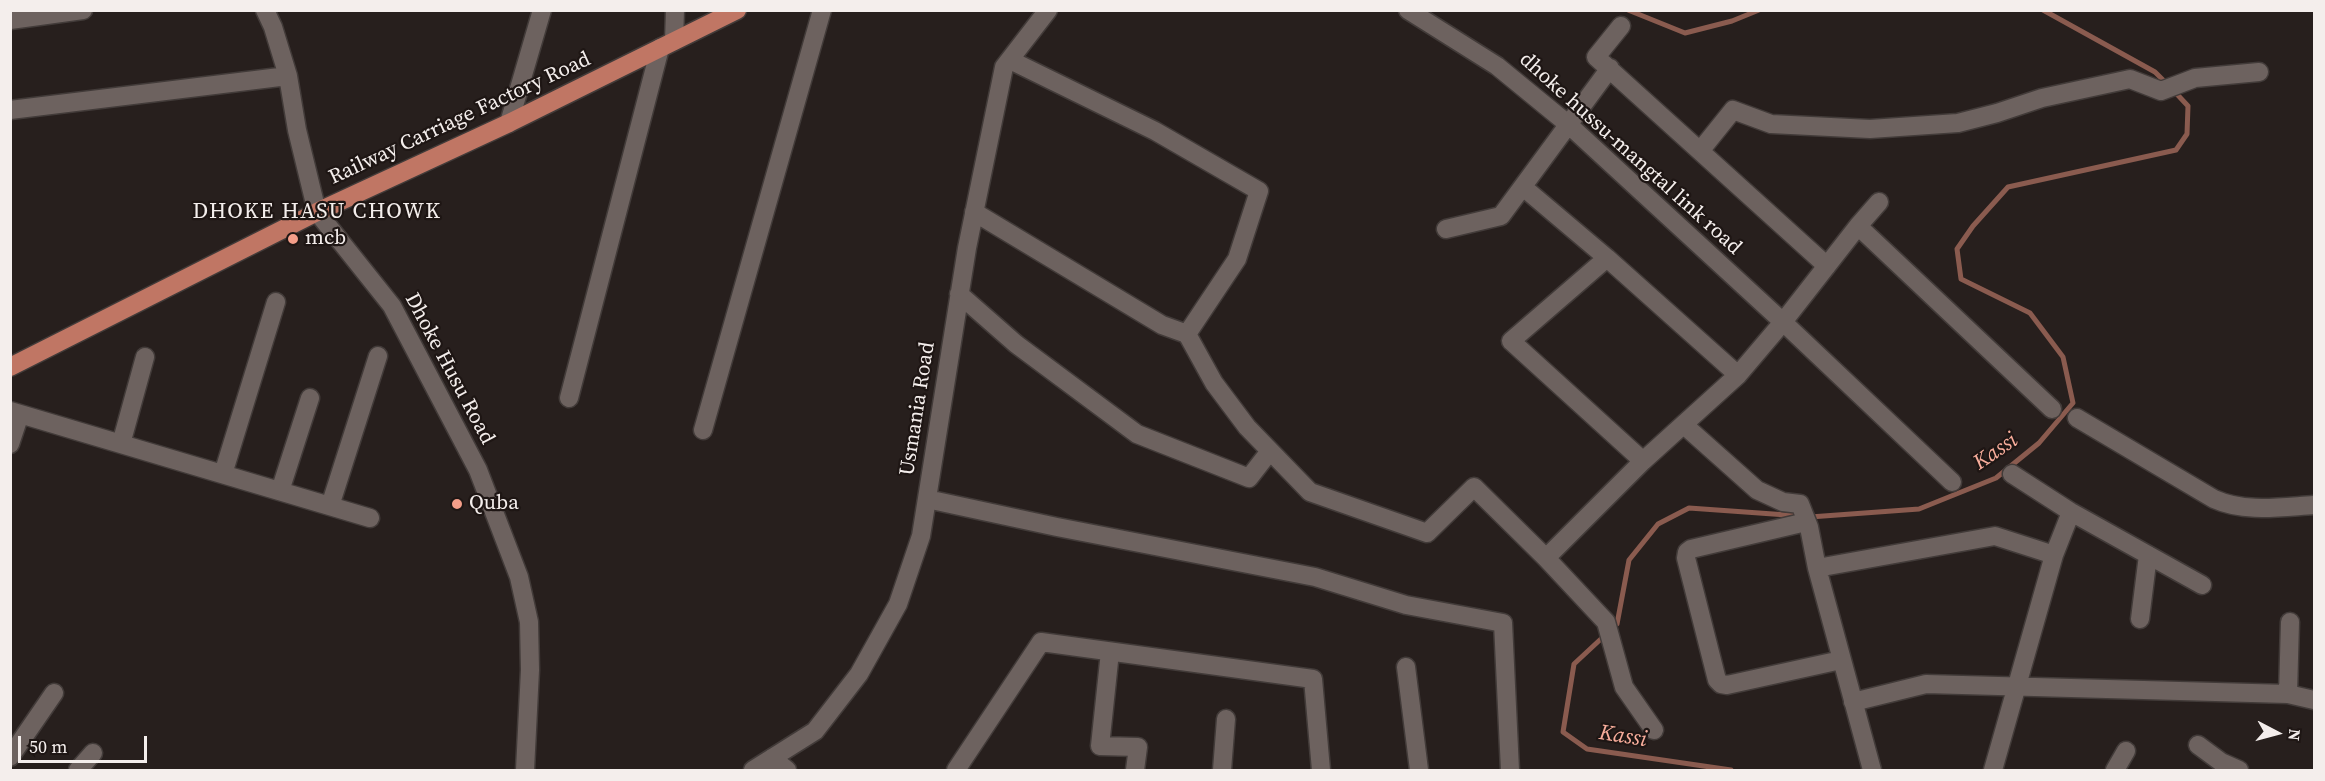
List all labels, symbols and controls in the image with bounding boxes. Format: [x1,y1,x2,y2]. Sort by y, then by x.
street label: Railway Carriage Factory Road [325,47,595,191]
street label: dhoke hussu-mangtal link road [1514,47,1746,261]
district label: DHOKE HASU CHOWK [193,199,441,225]
place label: mcb [305,226,346,252]
marker: mcb [286,232,300,246]
street label: Dhoke Husu Road [399,289,499,449]
street label: Usmania Road [895,340,941,478]
water label: Kassi [1969,428,2023,476]
place label: Quba [469,491,519,517]
marker: Quba [450,497,464,511]
north arrow [2247,703,2307,763]
water label: Kassi [1597,720,1649,754]
scale bar [21,724,150,762]
text: N [2283,728,2306,742]
text: 50 m [29,734,67,759]

